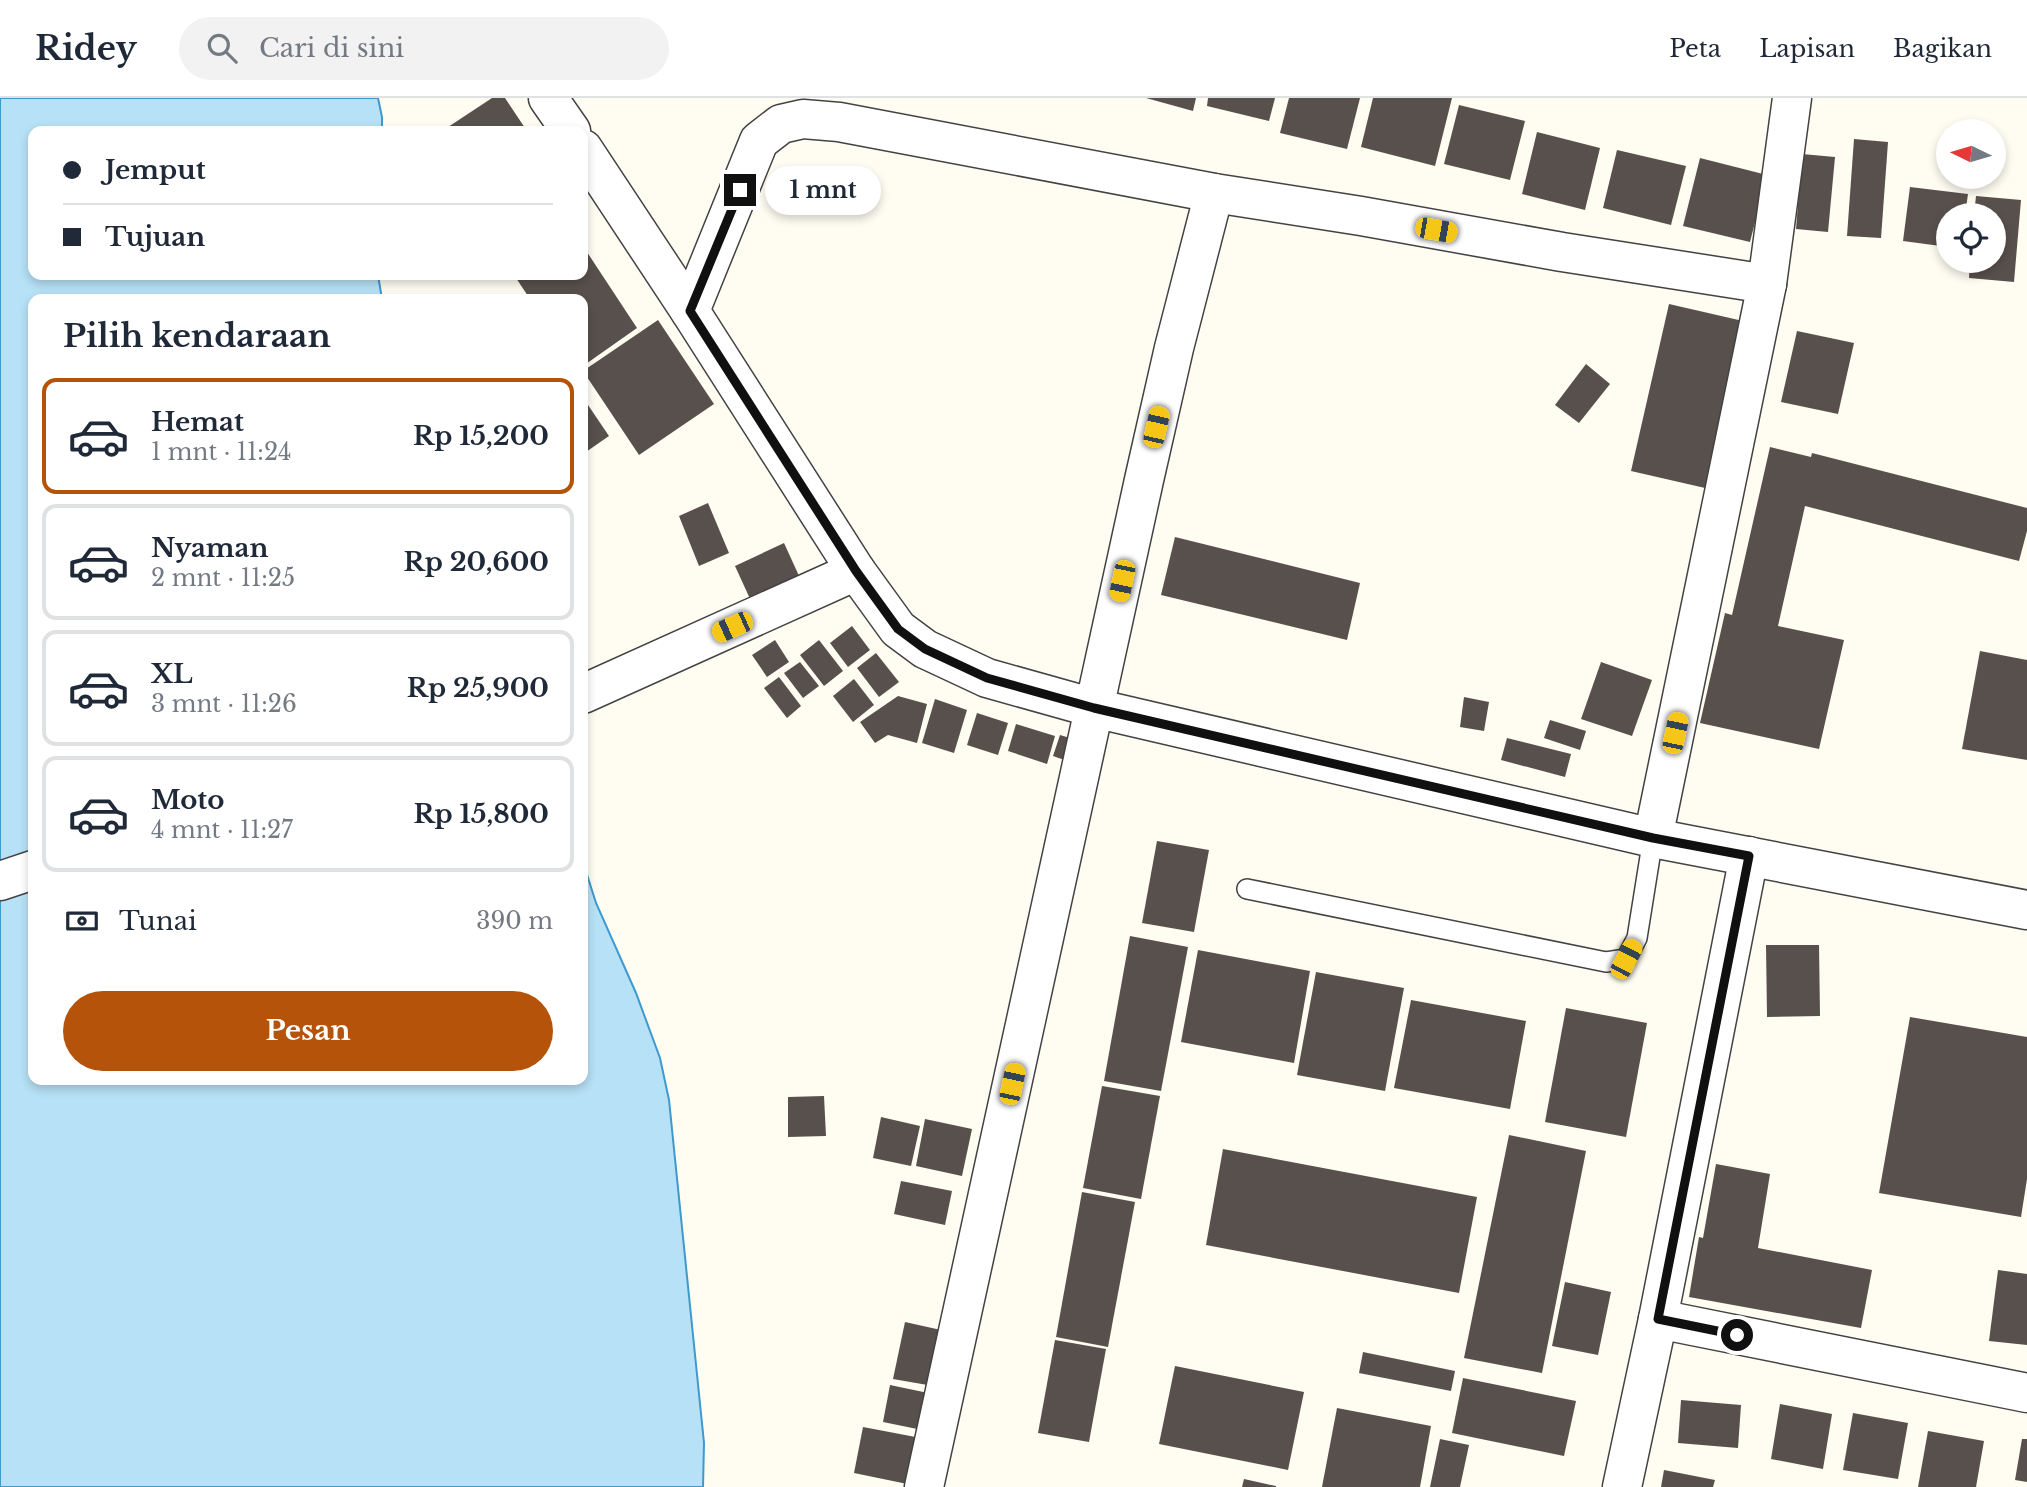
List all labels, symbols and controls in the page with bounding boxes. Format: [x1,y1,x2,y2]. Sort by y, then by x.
search box [179,17,669,80]
text: Ridey [35,28,137,69]
icon: search [203,29,241,67]
text: Cari di sini [259,32,404,64]
text: Peta [1669,34,1721,63]
text: Lapisan [1759,34,1855,63]
text: Bagikan [1893,34,1992,63]
north arrow [1936,119,2006,189]
map controls [1936,119,2006,273]
text: Jemput [105,154,206,186]
callout: 1 mnt [764,166,880,214]
route end [724,174,756,206]
text: 1 mnt [789,176,857,204]
button: locate [1936,203,2006,273]
car [1414,216,1459,244]
text: Tujuan [105,221,205,253]
text: Pilih kendaraan [63,316,331,356]
car [1142,404,1171,450]
icon: car [67,405,130,468]
text: Hemat [151,406,244,438]
text: Rp 15,200 [413,420,549,452]
text: 1 mnt · 11:24 [151,438,292,466]
icon: car [67,531,130,594]
text: Nyaman [151,532,268,564]
text: Rp 20,600 [403,546,549,578]
car [1108,558,1137,604]
text: 2 mnt · 11:25 [151,564,295,592]
car [709,609,756,645]
icon: car [67,657,130,720]
text: XL [151,658,193,690]
text: Rp 25,900 [407,672,549,704]
text: 3 mnt · 11:26 [151,690,297,718]
car [1661,710,1690,756]
icon: car [67,783,130,846]
text: Moto [151,784,224,816]
text: Rp 15,800 [413,798,549,830]
text: 4 mnt · 11:27 [151,816,293,844]
icon: cash [63,902,101,940]
text: Tunai [119,905,197,937]
text: 390 m [476,907,553,935]
car [1607,936,1646,982]
button: Pesan [63,991,553,1071]
car [998,1061,1027,1107]
route start [1721,1319,1753,1351]

